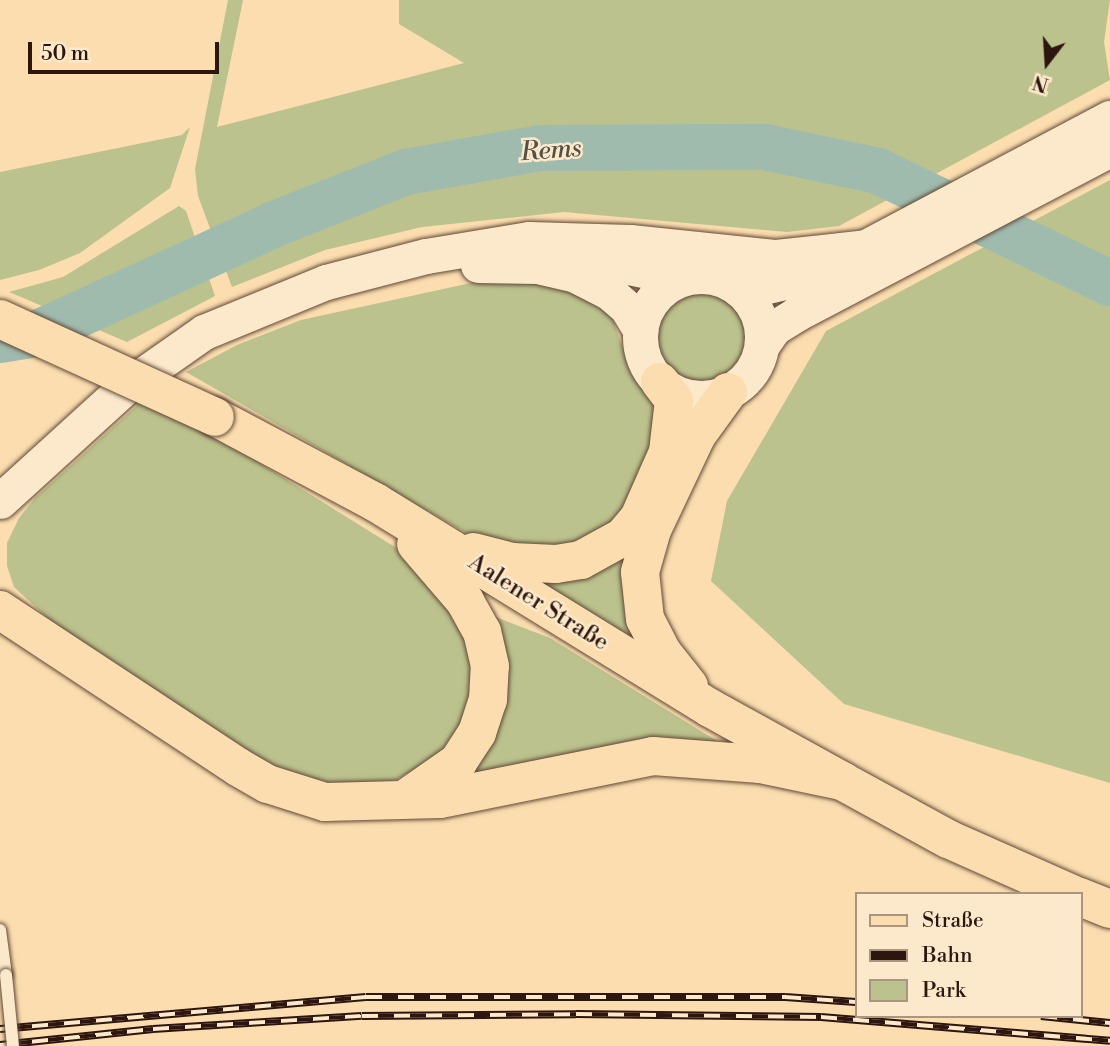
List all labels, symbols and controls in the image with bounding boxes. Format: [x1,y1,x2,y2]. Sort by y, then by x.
scale bar [32,28,222,72]
north arrow [1012,28,1082,98]
text: 50 m [41,41,89,67]
text: N [1030,69,1052,97]
water label: Rems [519,133,583,169]
street label: Aalener Straße [462,548,614,658]
legend [855,892,1082,1018]
text: Straße [922,908,984,934]
text: Bahn [922,943,972,969]
text: Park [922,978,966,1004]

